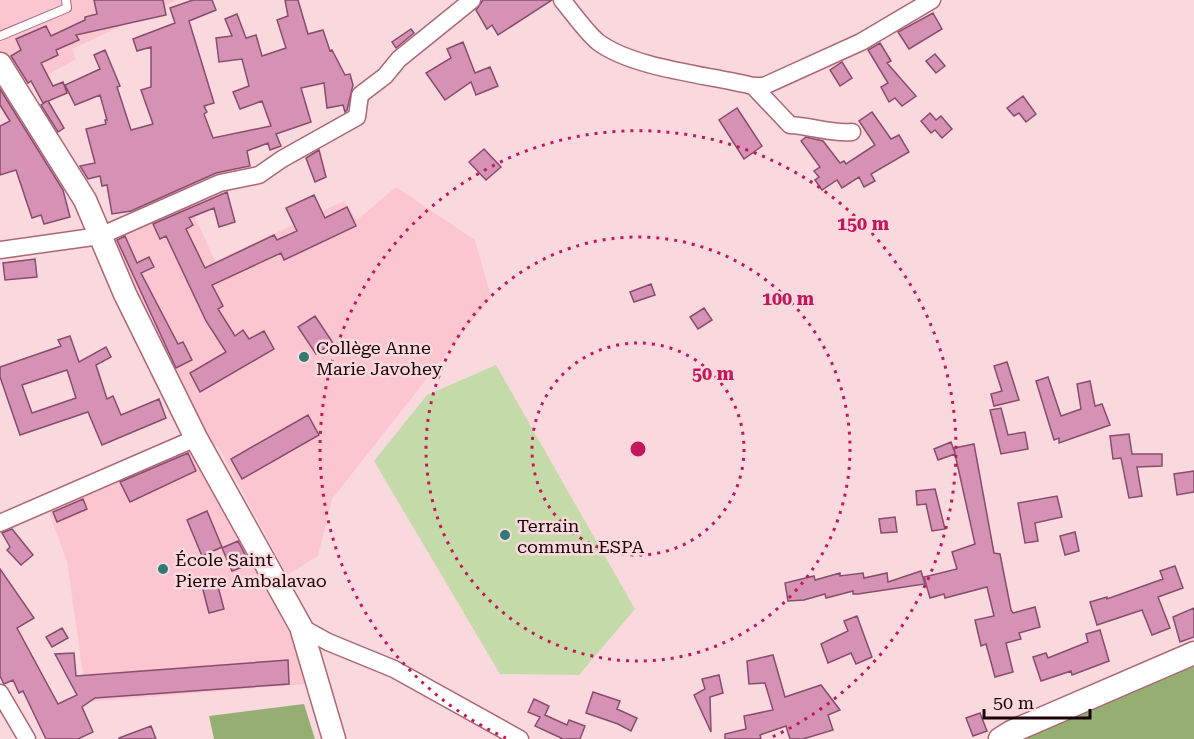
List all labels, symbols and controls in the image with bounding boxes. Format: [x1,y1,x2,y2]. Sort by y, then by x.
text: 150 m [837,213,890,234]
text: 100 m [762,288,815,309]
place label: Collège Anne Marie Javohey [316,337,443,379]
marker: Collège Anne Marie Javohey [297,350,311,364]
text: 50 m [692,363,735,384]
centre of rings [628,439,648,459]
place label: Terrain commun ESPA [517,515,645,557]
marker: Terrain commun ESPA [498,528,512,542]
place label: École Saint Pierre Ambalavao [175,549,327,591]
marker: École Saint Pierre Ambalavao [156,562,170,576]
scale bar [984,682,1090,720]
text: 50 m [993,692,1034,713]

